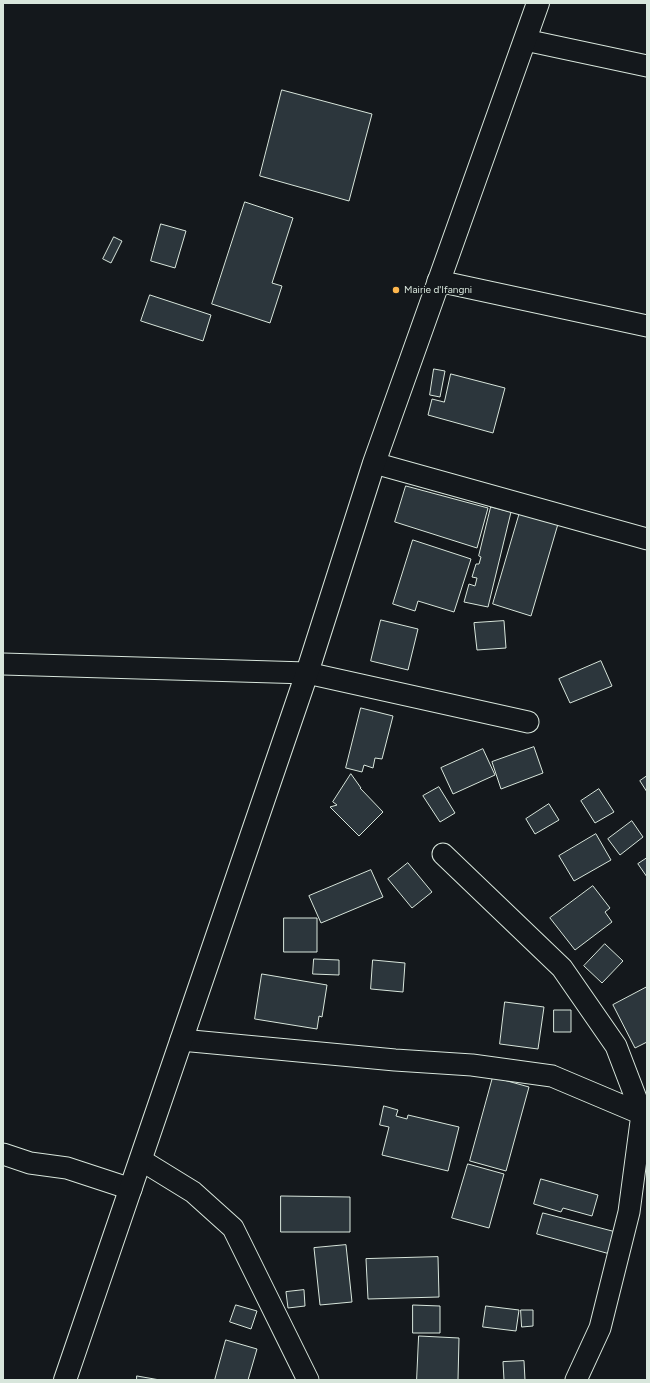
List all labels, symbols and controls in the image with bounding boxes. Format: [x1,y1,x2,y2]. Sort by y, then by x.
place label: Mairie d'Ifangni [404,284,472,296]
marker: Mairie d'Ifangni [391,285,401,295]

